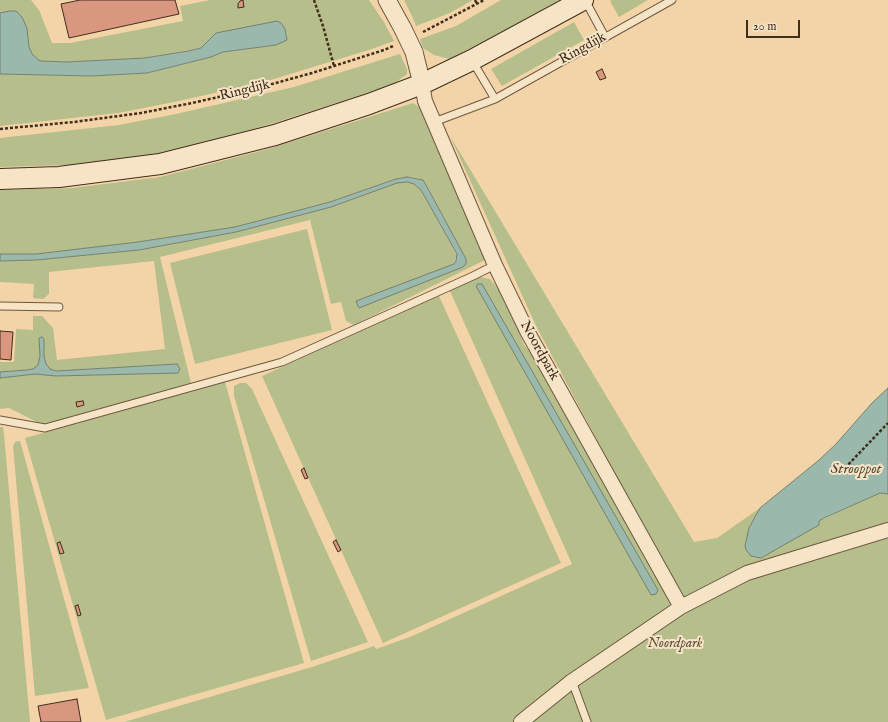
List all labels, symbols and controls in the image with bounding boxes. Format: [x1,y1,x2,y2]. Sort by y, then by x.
scale bar [748,12,802,38]
text: 20 m [753,19,776,34]
street label: Ringdijk [556,29,610,69]
street label: Ringdijk [218,77,272,105]
street label: Noordpark [516,318,562,384]
water label: Strooppot [831,461,881,479]
park label: Noordpark [648,636,702,652]

